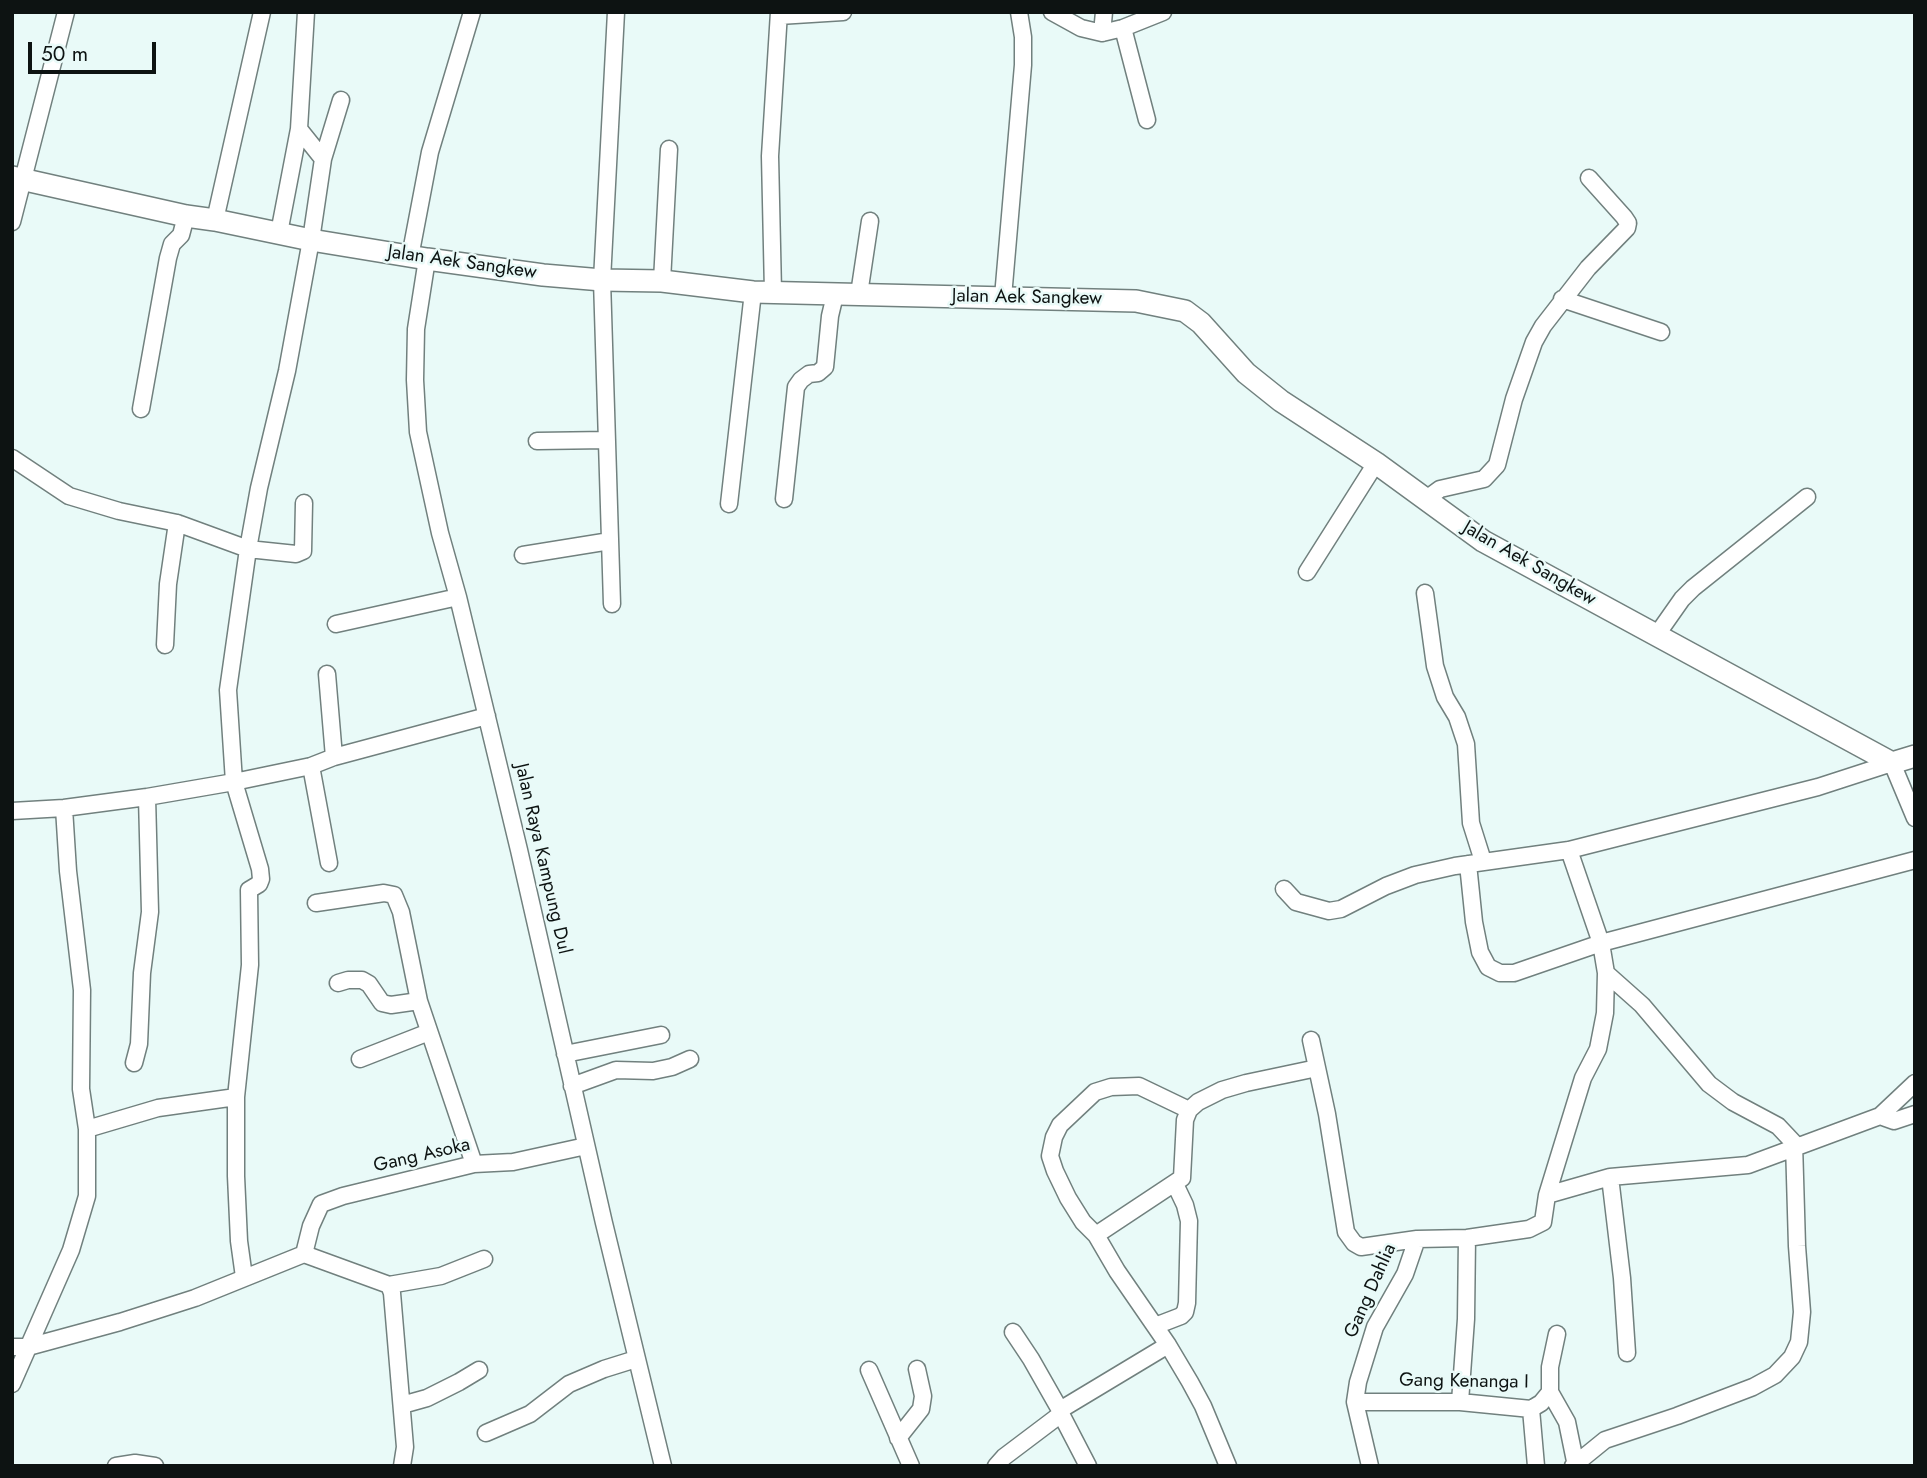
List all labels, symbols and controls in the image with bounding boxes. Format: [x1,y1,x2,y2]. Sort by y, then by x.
scale bar [32,28,159,72]
text: 50 m [41,39,88,69]
street label: Jalan Aek Sangkew [386,241,538,285]
street label: Jalan Aek Sangkew [952,285,1102,311]
street label: Jalan Aek Sangkew [1458,517,1600,611]
street label: Jalan Raya Kampung Dul [509,761,575,957]
street label: Gang Asoka [371,1134,473,1178]
street label: Gang Dahlia [1340,1240,1402,1342]
street label: Gang Kenanga I [1399,1369,1529,1395]

